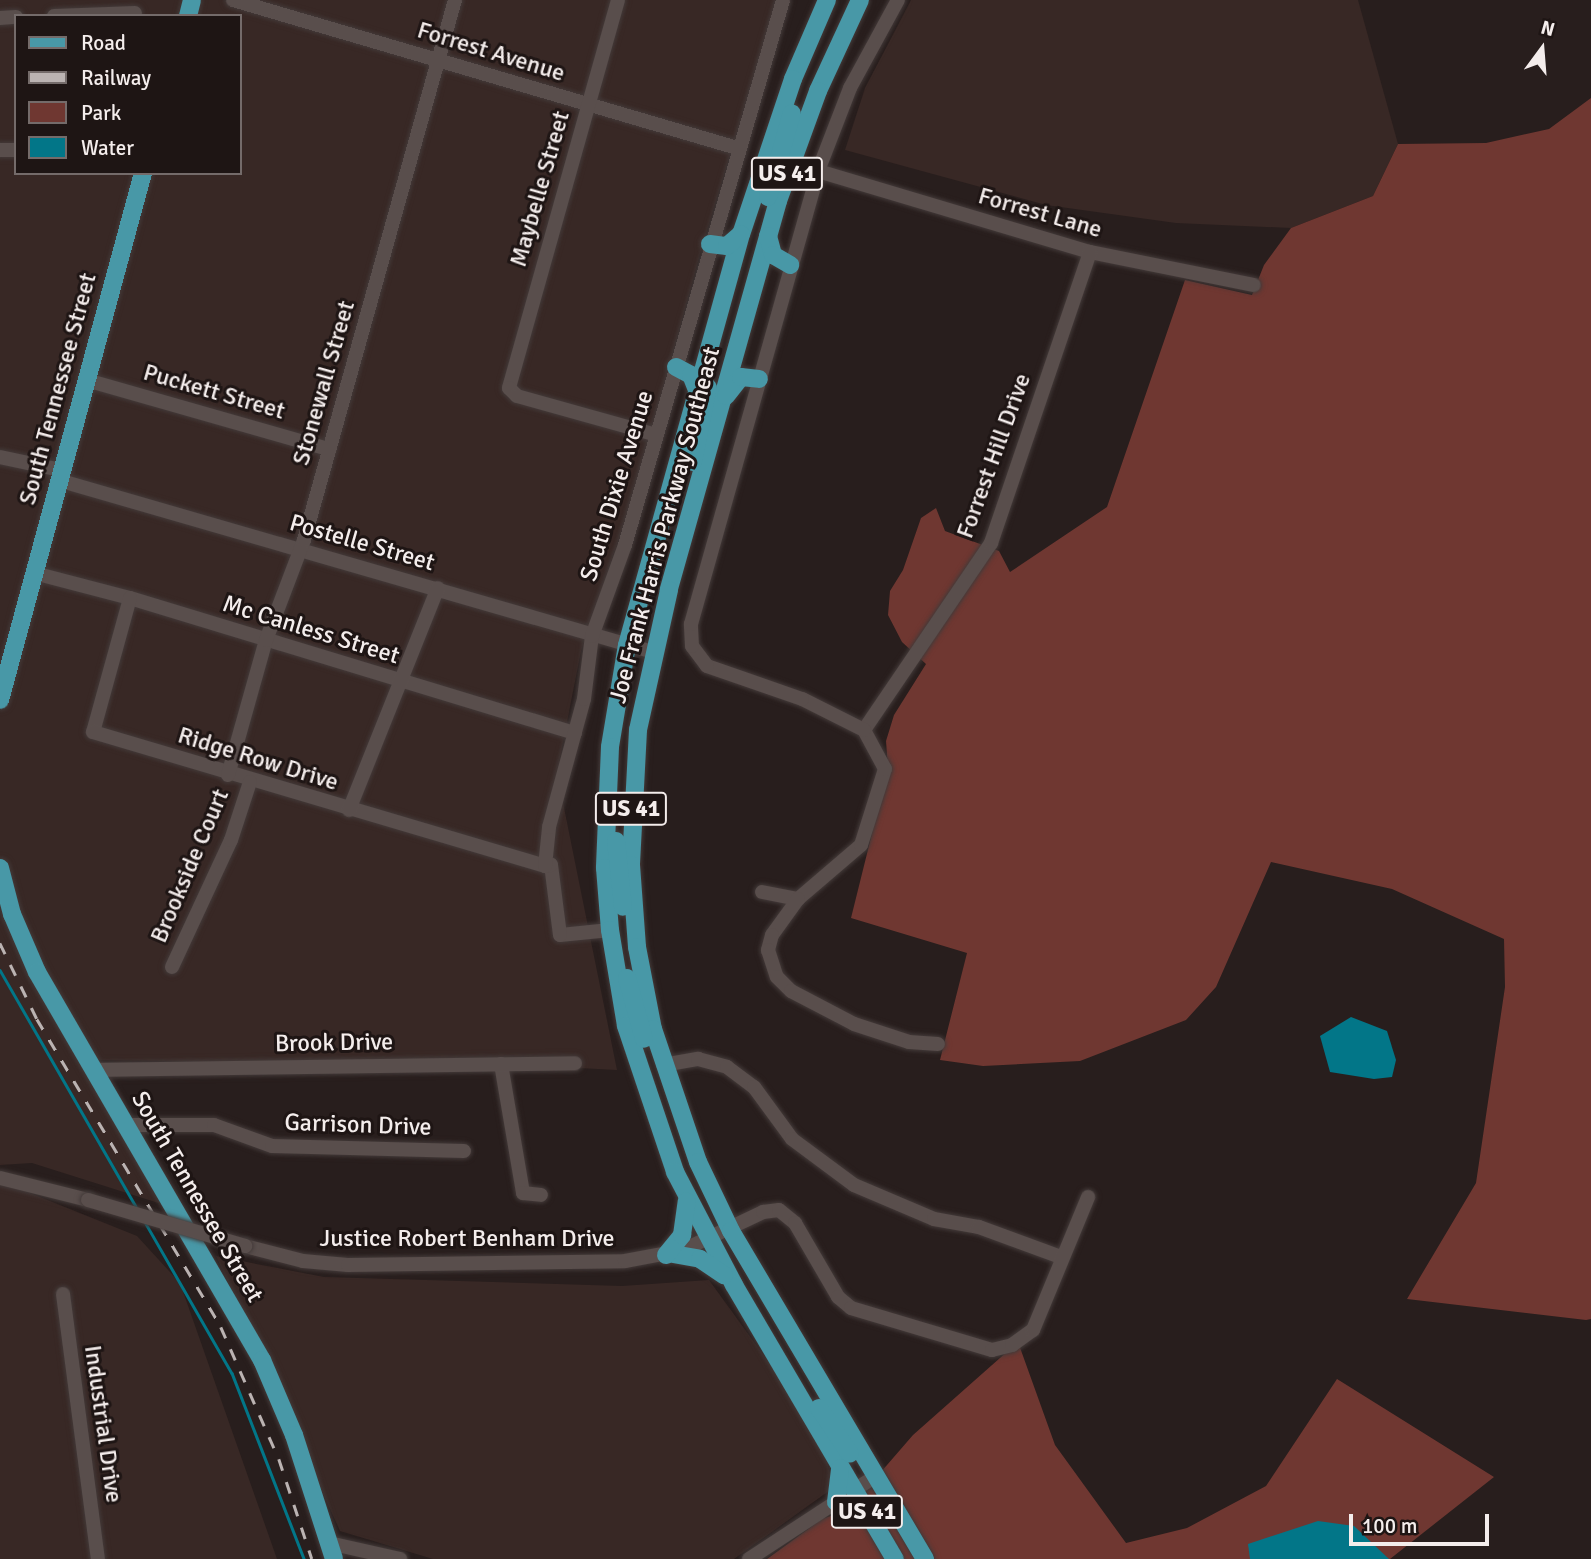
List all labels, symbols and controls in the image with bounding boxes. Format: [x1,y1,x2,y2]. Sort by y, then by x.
legend [14,14,242,175]
north arrow [1507,14,1577,84]
text: N [1538,15,1557,42]
street label: Forrest Avenue [414,16,568,88]
text: Road [81,30,126,56]
text: Railway [81,65,151,91]
text: Park [81,100,121,126]
street label: Maybelle Street [504,108,576,270]
text: Water [81,135,134,161]
road number: US 41 [750,154,824,194]
street label: Forrest Lane [975,182,1105,244]
street label: South Tennessee Street [13,270,103,508]
street label: Stonewall Street [287,297,361,469]
street label: Joe Frank Harris Parkway Southeast [604,344,726,706]
street label: Puckett Street [140,358,288,426]
street label: Forrest Hill Drive [951,370,1037,542]
street label: South Dixie Avenue [574,387,660,585]
street label: Postelle Street [286,509,438,577]
street label: Mc Canless Street [219,589,403,671]
street label: Ridge Row Drive [174,721,342,797]
street label: Brookside Court [145,785,235,947]
road number: US 41 [594,790,668,828]
street label: Brook Drive [275,1028,393,1058]
street label: South Tennessee Street [125,1087,269,1307]
street label: Garrison Drive [284,1108,432,1142]
street label: Justice Robert Benham Drive [319,1225,615,1253]
street label: Industrial Drive [78,1343,128,1505]
road number: US 41 [830,1492,904,1532]
scale bar [1353,1500,1493,1544]
text: 100 m [1362,1513,1417,1539]

